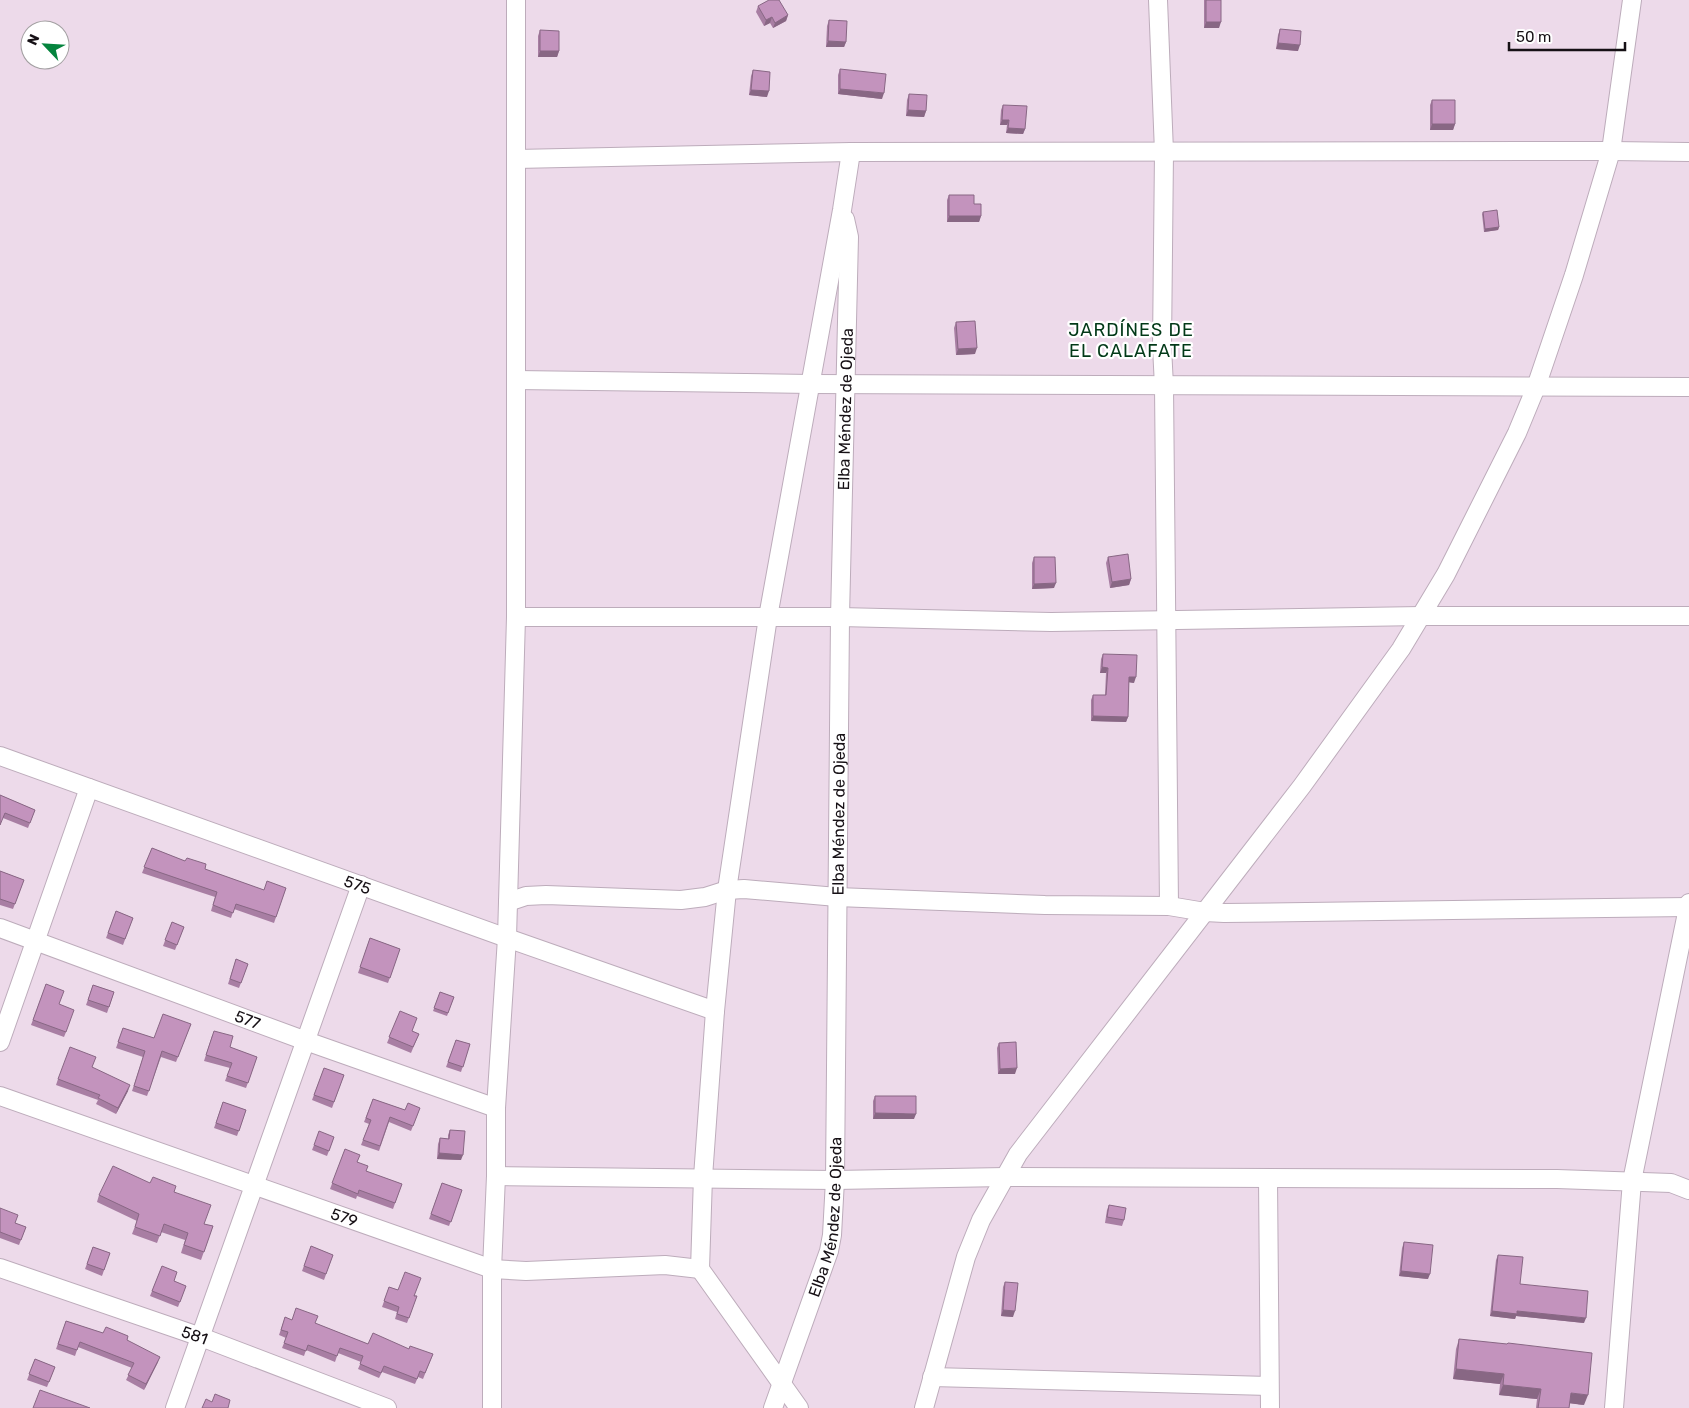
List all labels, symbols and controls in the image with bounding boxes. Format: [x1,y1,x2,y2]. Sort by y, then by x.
north arrow [20,20,70,70]
scale bar [1509,20,1625,52]
text: 50 m [1516,28,1551,46]
text: N [24,32,44,48]
district label: JARDÍNES DE EL CALAFATE [1068,319,1194,362]
street label: Elba Méndez de Ojeda [834,328,856,491]
street label: Elba Méndez de Ojeda [828,733,848,895]
street label: 575 [342,871,374,898]
street label: 577 [232,1006,263,1033]
street label: Elba Méndez de Ojeda [804,1137,845,1299]
street label: 579 [328,1204,360,1231]
street label: 581 [179,1322,211,1348]

